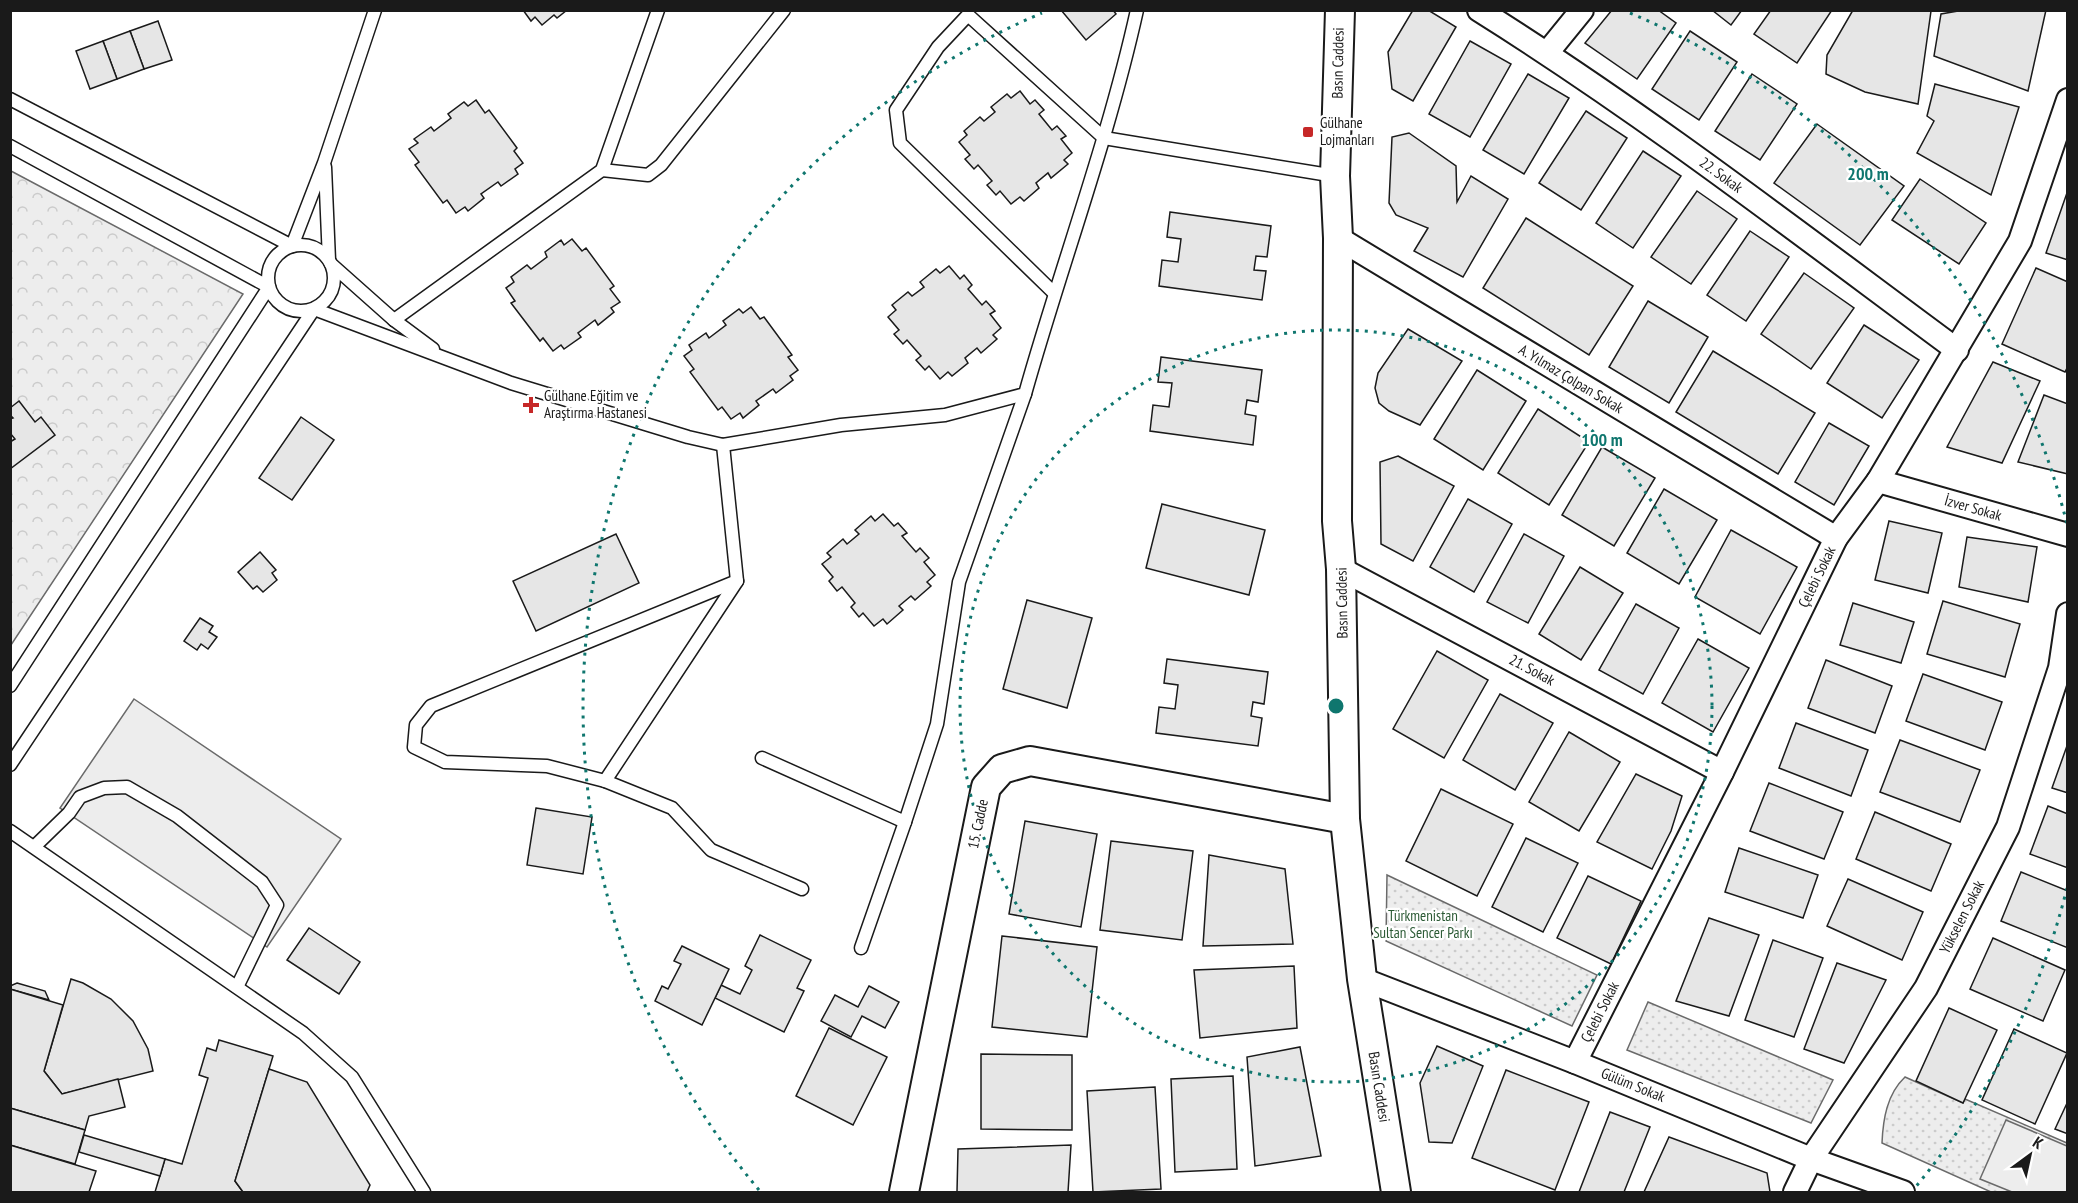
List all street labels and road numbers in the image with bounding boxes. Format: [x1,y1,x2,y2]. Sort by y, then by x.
street label: Basın Caddesi [1327,27,1348,99]
street label: 22. Sokak [1696,153,1747,197]
street label: A. Yılmaz Çolpan Sokak [1515,340,1627,417]
street label: İzver Sokak [1942,490,2004,525]
street label: Çelebi Sokak [1794,543,1840,611]
street label: Basın Caddesi [1331,567,1352,639]
street label: 21. Sokak [1506,650,1558,690]
street label: 15. Cadde [963,797,992,850]
street label: Yükselen Sokak [1935,877,1988,957]
street label: Çelebi Sokak [1576,978,1623,1045]
street label: Basın Caddesi [1365,1050,1394,1124]
street label: Gülüm Sokak [1598,1063,1668,1106]

